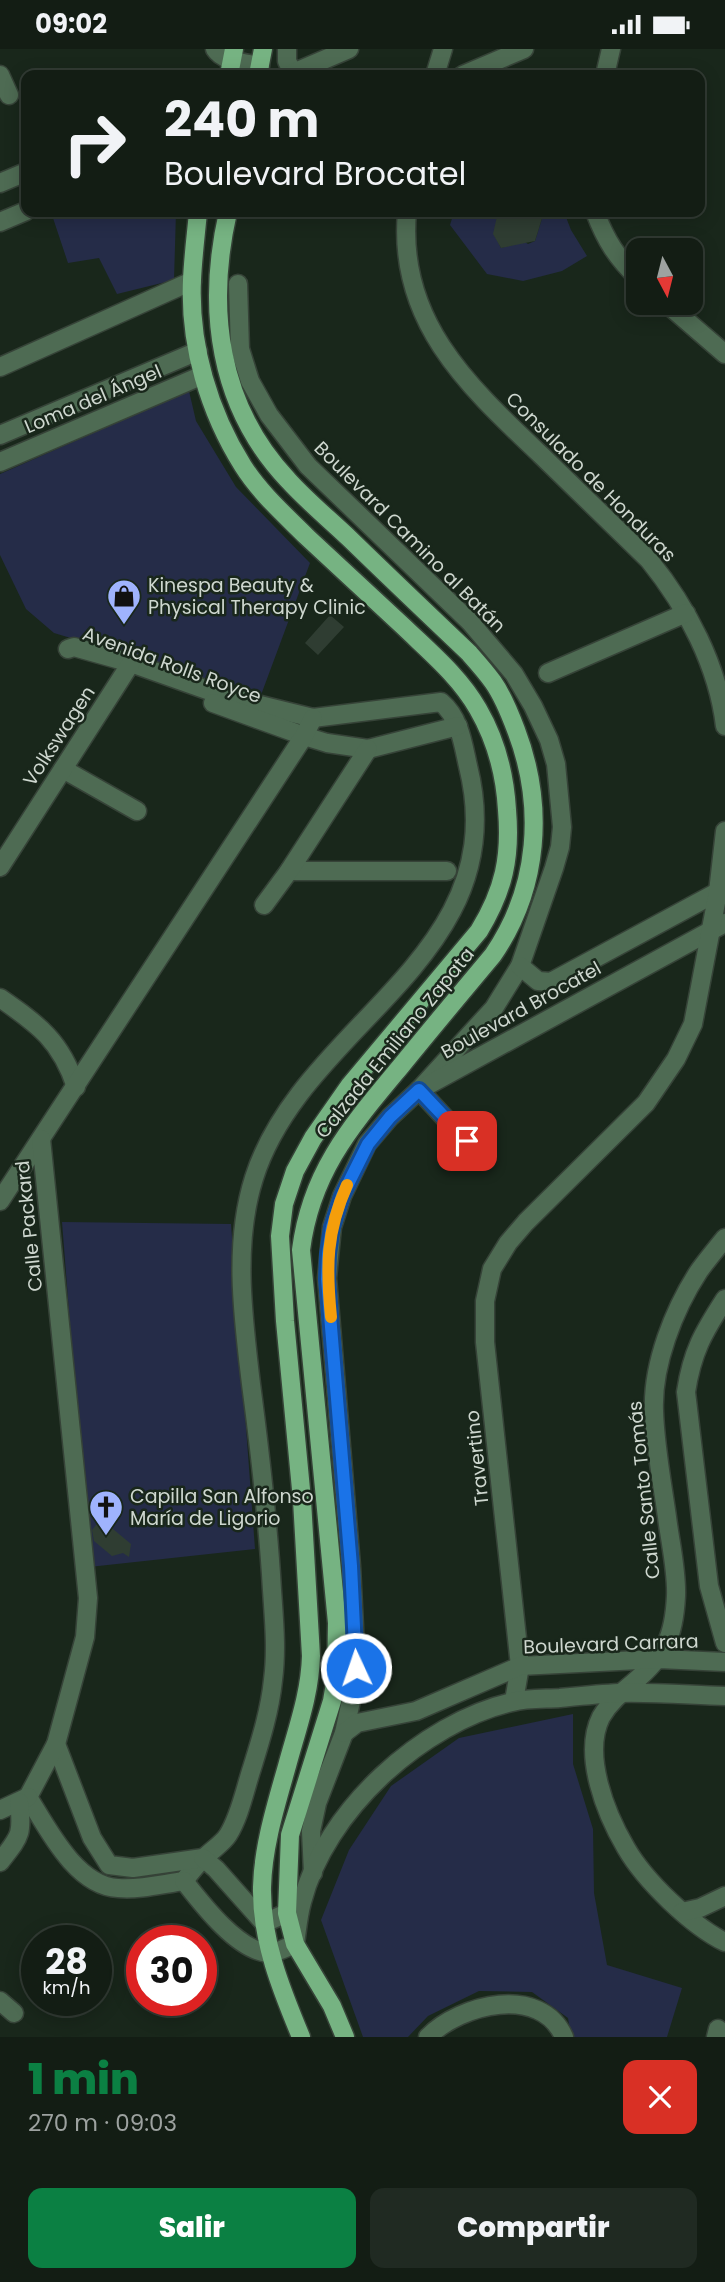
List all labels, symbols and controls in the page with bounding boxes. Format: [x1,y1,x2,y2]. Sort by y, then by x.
text: 09:02 [35,6,107,42]
text: 240 m [164,86,319,154]
icon: right [49,98,140,189]
text: Boulevard Brocatel [164,151,466,196]
north arrow [626,238,704,315]
map controls [626,238,703,315]
street label: Loma del Ángel [20,358,166,440]
street label: Consulado de Honduras [500,386,682,568]
street label: Boulevard Camino al Batán [308,435,512,639]
place label: Kinespa Beauty & Physical Therapy Clinic [148,572,366,621]
shop icon: Kinespa Beauty & Physical Therapy Clinic [105,577,143,626]
street label: Avenida Rolls Royce [79,620,265,710]
street label: Volkswagen [16,681,102,791]
street label: Calzada Emiliano Zapata [309,942,481,1144]
street label: Boulevard Brocatel [436,955,606,1065]
pin [437,1111,497,1171]
icon: arrive [448,1122,486,1160]
street label: Calle Packard [9,1159,49,1293]
street label: Calle Santo Tomás [621,1400,667,1580]
street label: Travertino [459,1409,495,1507]
place label: Capilla San Alfonso María de Ligorio [130,1483,314,1532]
church icon: Capilla San Alfonso María de Ligorio [87,1488,125,1537]
street label: Boulevard Carrara [523,1627,699,1661]
position arrow [319,1631,393,1705]
speed limit sign: 30 [126,1925,217,2016]
text: 28 [45,1937,88,1986]
text: km/h [43,1975,90,2000]
text: 1 min [28,2050,139,2109]
button: close [623,2060,697,2134]
text: 270 m · 09:03 [28,2107,177,2139]
button: Salir [28,2188,356,2268]
button: Compartir [370,2188,697,2268]

